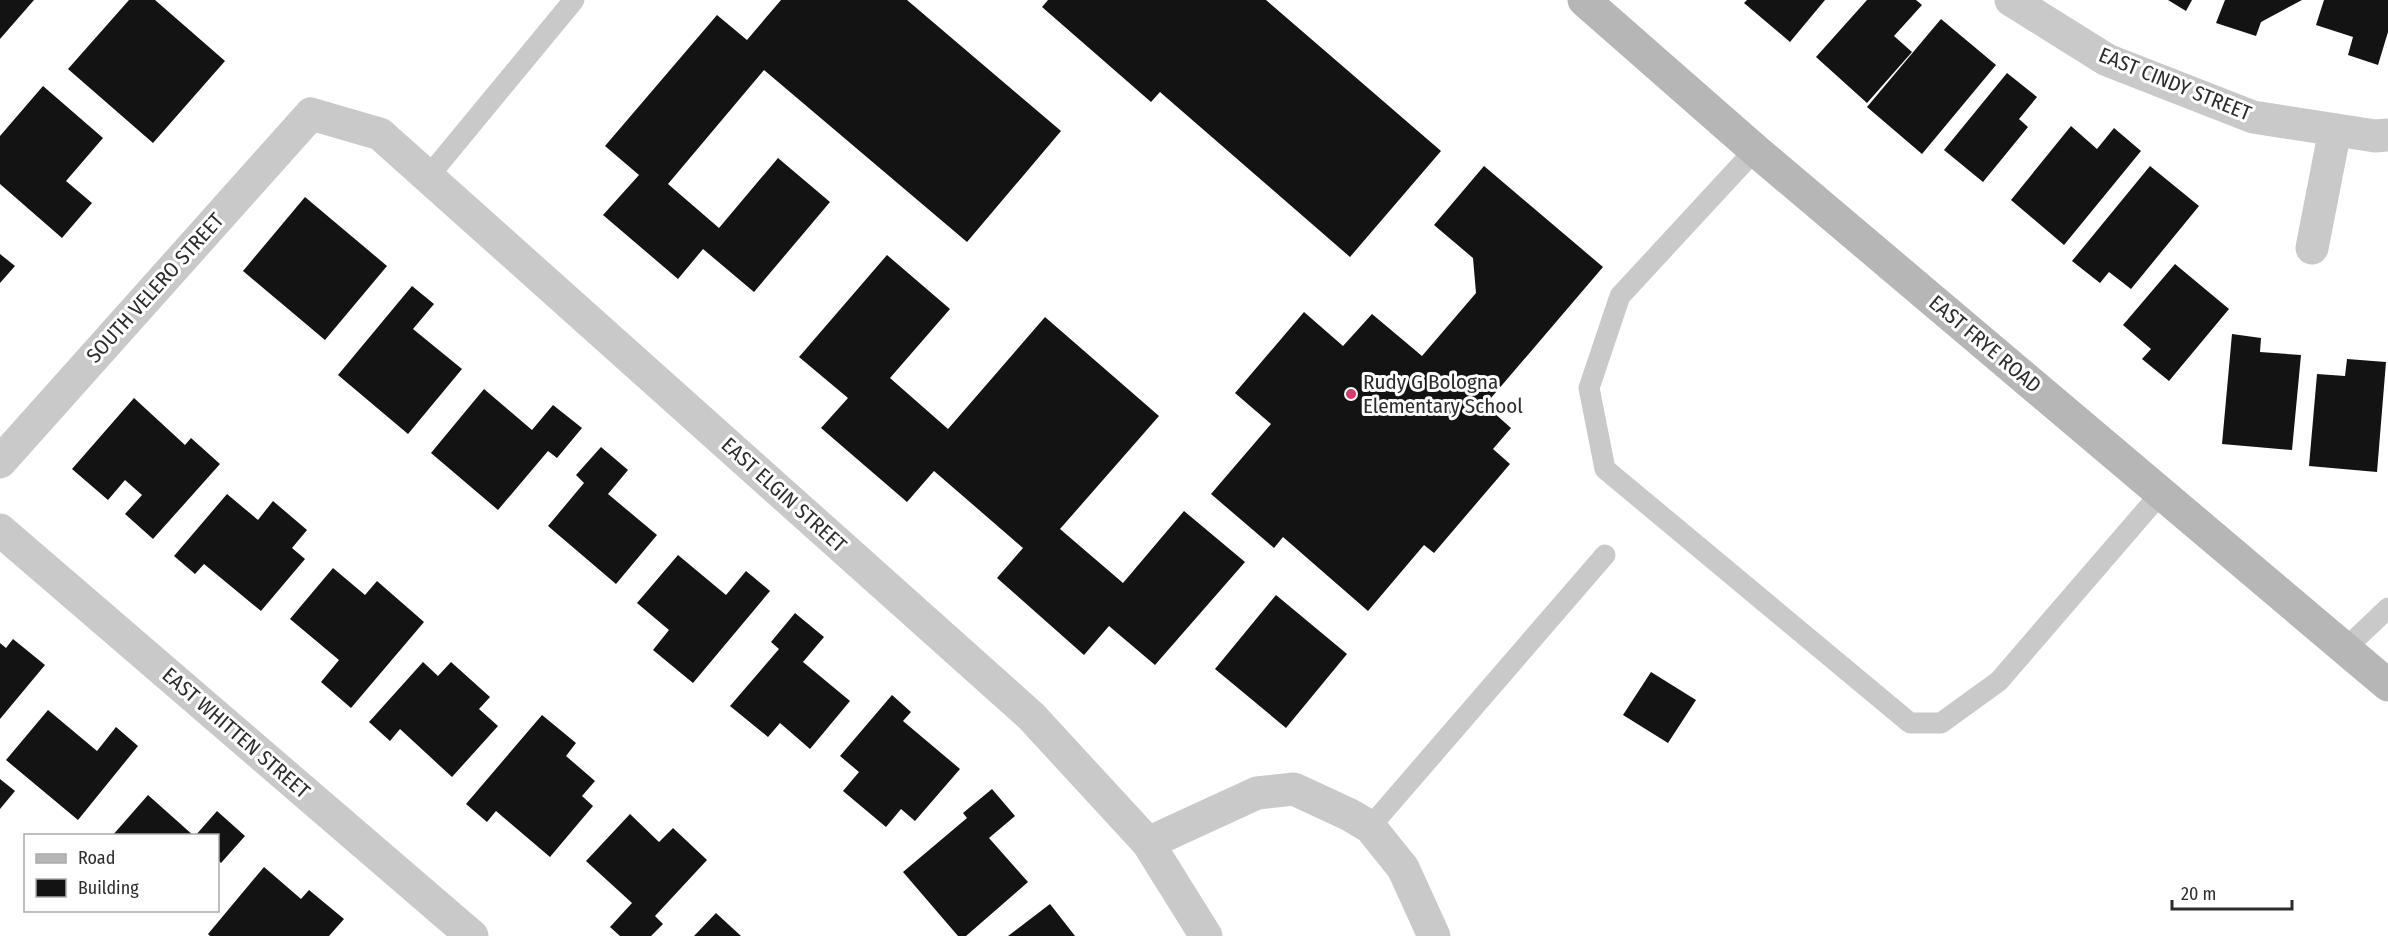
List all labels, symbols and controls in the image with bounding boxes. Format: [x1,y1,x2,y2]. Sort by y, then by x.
street label: EAST CINDY STREET [2095,42,2255,126]
street label: SOUTH VELERO STREET [81,207,229,368]
street label: EAST FRYE ROAD [1924,290,2046,398]
place label: Rudy G Bologna Elementary School [1363,369,1523,419]
marker: Rudy G Bologna Elementary School [1344,387,1358,401]
street label: EAST ELGIN STREET [716,432,852,558]
street label: EAST WHITTEN STREET [157,662,315,804]
legend [24,834,219,912]
text: Road [78,847,115,869]
scale bar [2172,873,2292,911]
text: Building [78,877,139,899]
text: 20 m [2181,883,2216,905]

